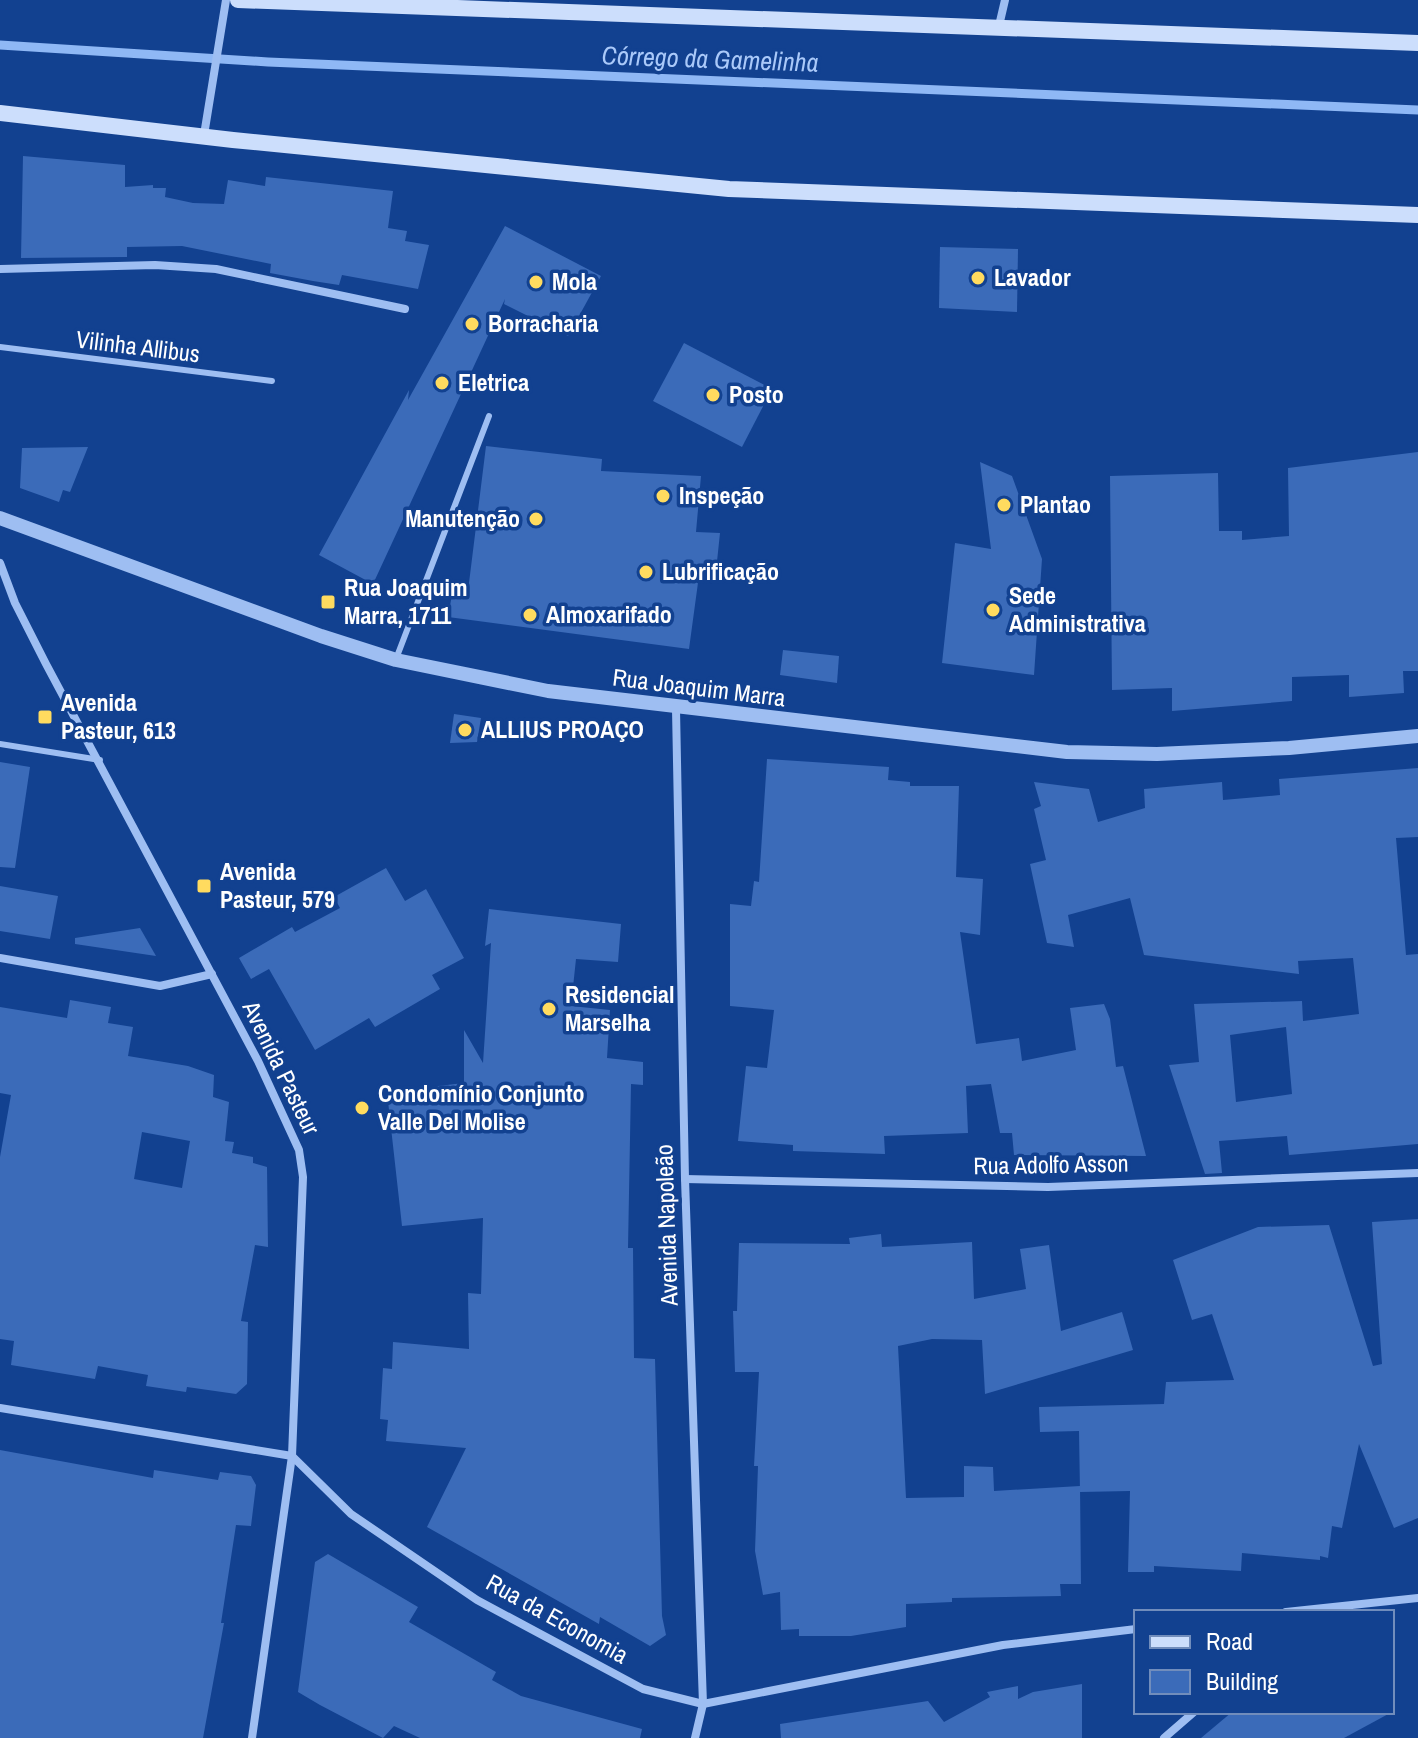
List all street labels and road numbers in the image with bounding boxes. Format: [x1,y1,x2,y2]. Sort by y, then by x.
street label: Vilinha Allibus [74,323,202,369]
street label: Rua Joaquim Marra [611,661,787,713]
street label: Avenida Pasteur [235,994,328,1140]
street label: Avenida Napoleão [647,1144,685,1307]
street label: Rua Adolfo Asson [973,1147,1129,1181]
street label: Rua da Economia [481,1566,634,1670]

